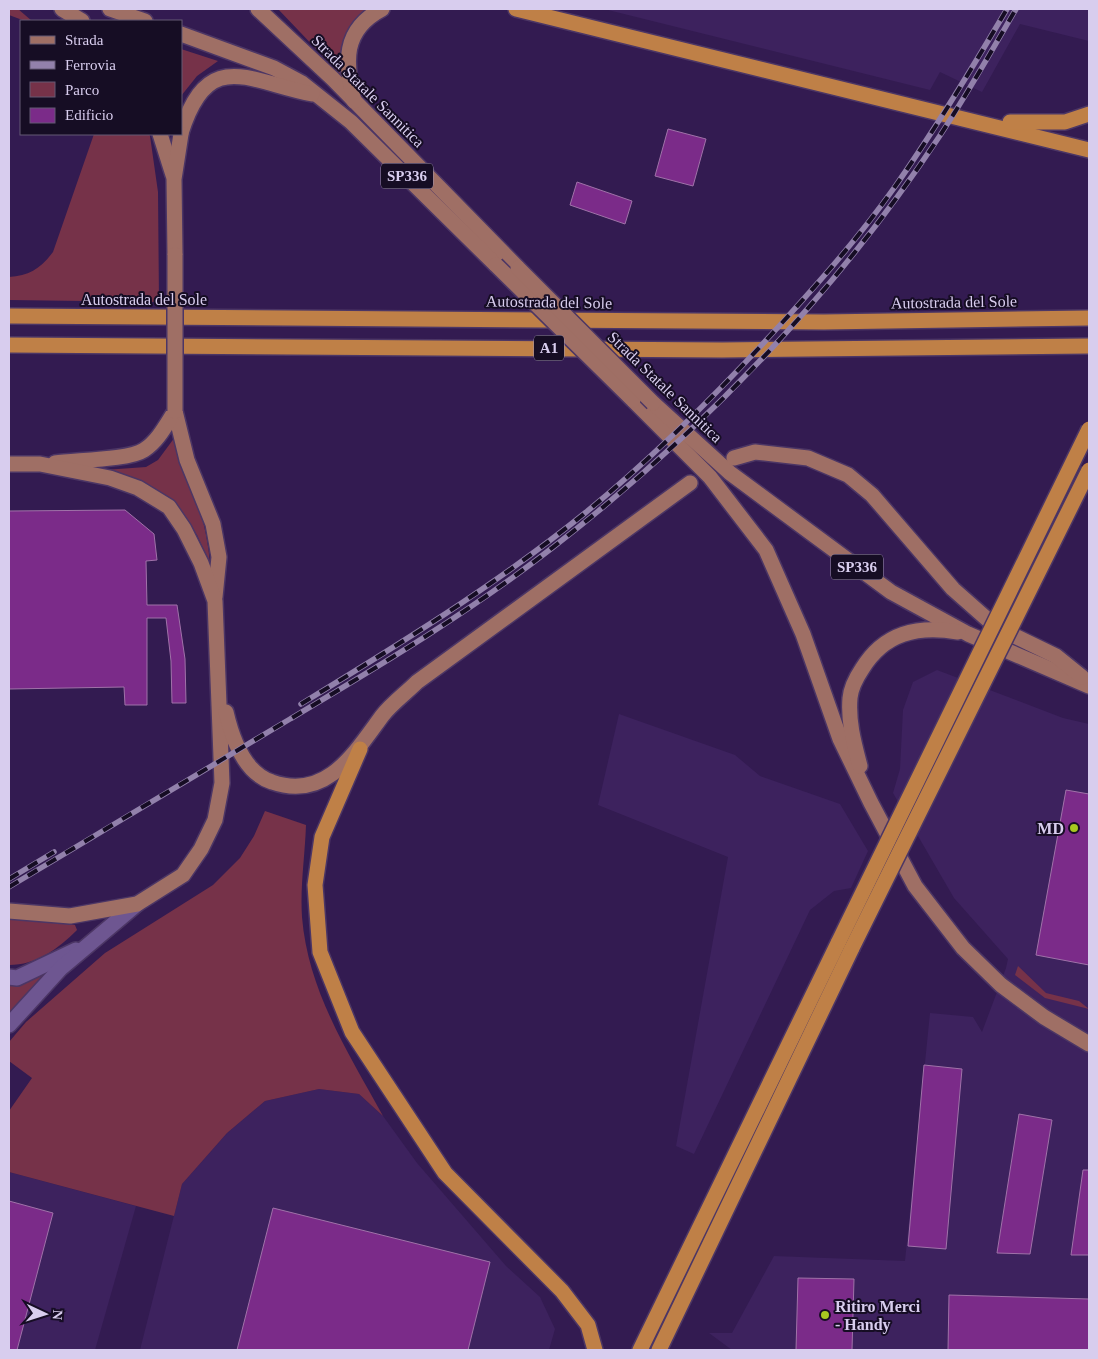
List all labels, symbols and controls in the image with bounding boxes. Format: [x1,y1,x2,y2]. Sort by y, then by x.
legend [20,20,182,135]
street label: Strada Statale Sannitica [308,31,428,151]
text: Strada [65,32,104,48]
text: Ferrovia [65,57,116,73]
text: Parco [65,82,99,98]
text: Edificio [65,107,113,123]
road number: SP336 [381,164,433,188]
street label: Autostrada del Sole [81,291,207,308]
street label: Autostrada del Sole [486,292,612,312]
street label: Autostrada del Sole [891,292,1017,312]
street label: Strada Statale Sannitica [604,328,726,446]
road number: A1 [534,336,564,360]
road number: SP336 [831,554,883,580]
place label: MD [1037,820,1064,837]
marker: MD [1068,822,1080,834]
north arrow [20,1289,70,1339]
place label: Ritiro Merci - Handy [835,1298,921,1334]
text: N [50,1309,65,1320]
marker: Ritiro Merci - Handy [819,1309,831,1321]

